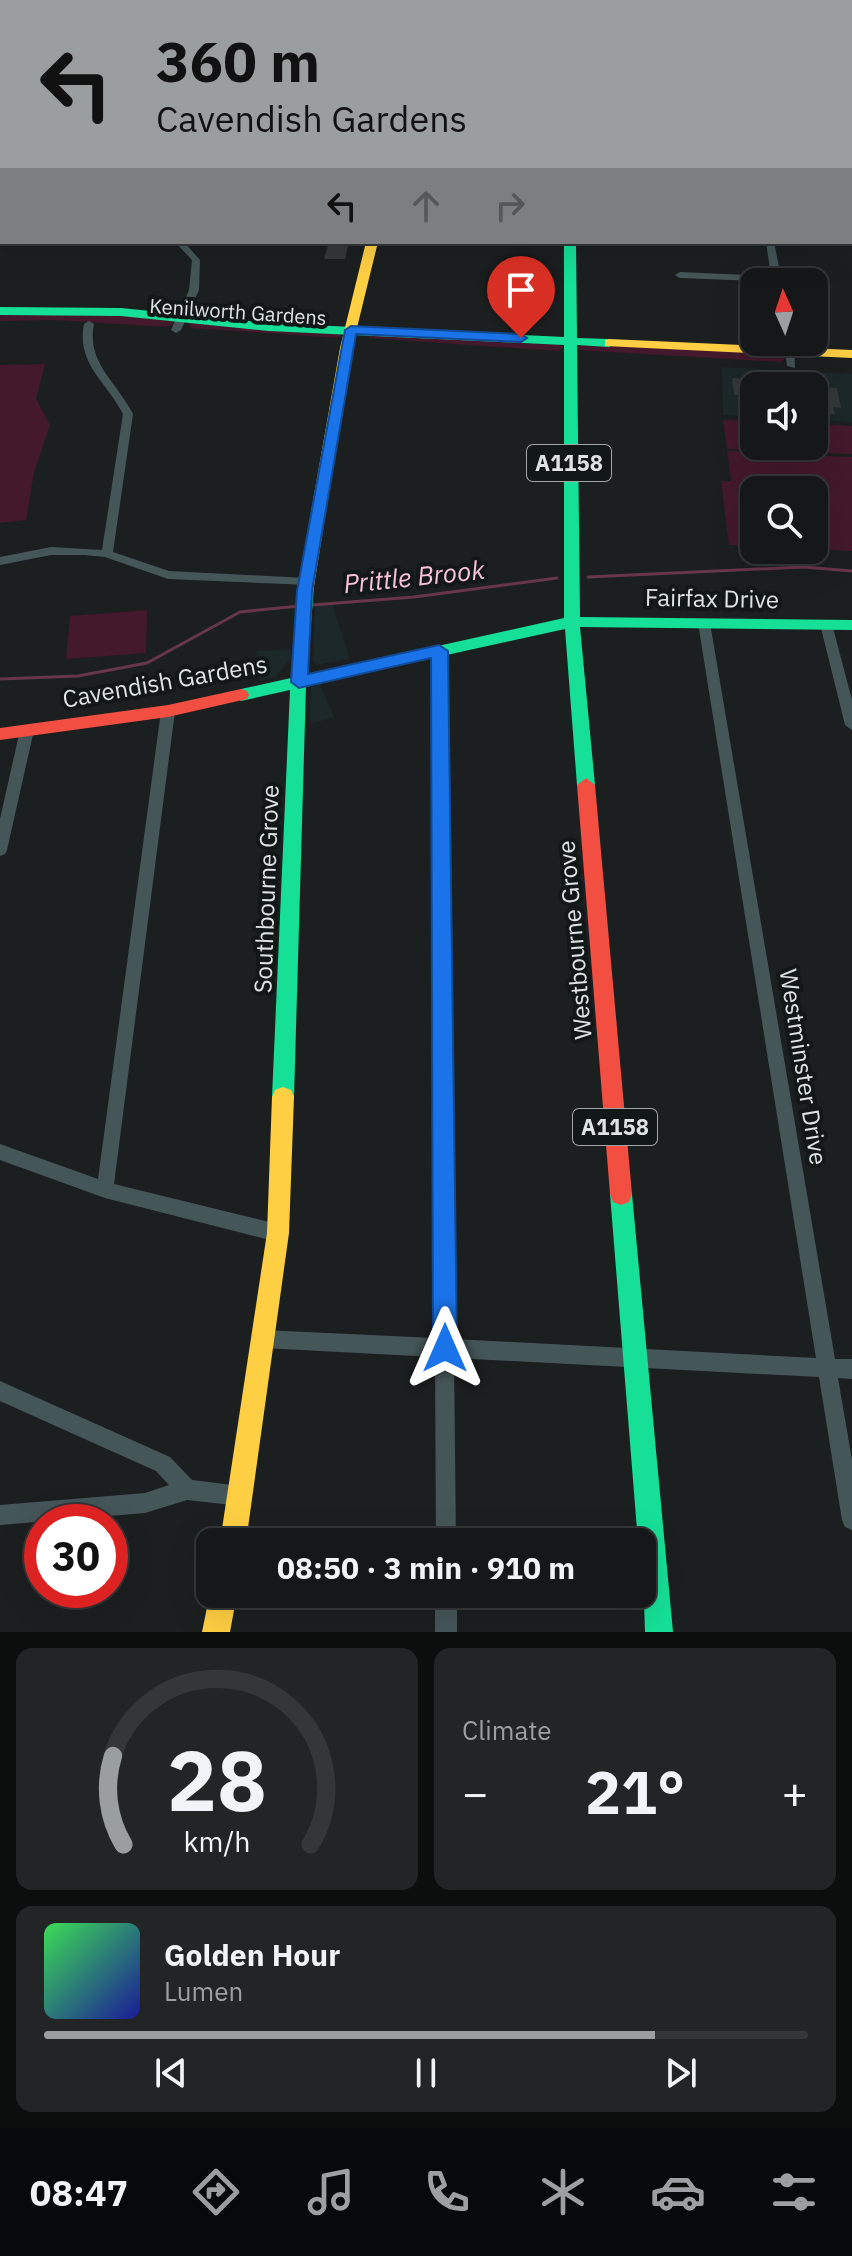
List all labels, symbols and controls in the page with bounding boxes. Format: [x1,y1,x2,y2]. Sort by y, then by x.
text: 360 m [156,25,320,97]
icon: left [24,32,128,136]
text: Cavendish Gardens [156,95,467,142]
icon: left [320,184,364,228]
icon: ahead [404,184,448,228]
icon: right [488,184,532,228]
pin [487,256,555,338]
icon: arrive [499,268,543,312]
north arrow [740,268,828,356]
map controls [740,268,828,564]
street label: Kenilworth Gardens [149,292,327,331]
button: sound [740,372,828,460]
road number: A1158 [527,445,611,481]
button: search [740,476,828,564]
water label: Prittle Brook [342,552,487,600]
street label: Fairfax Drive [645,581,779,615]
street label: Cavendish Gardens [60,647,270,715]
street label: Southbourne Grove [246,784,286,994]
street label: Westbourne Grove [549,839,599,1041]
street label: Westminster Drive [773,967,835,1167]
road number: A1158 [573,1109,657,1145]
position arrow [403,1306,487,1390]
speed limit sign: 30 [24,1504,128,1608]
text: 08:50 · 3 min · 910 m [277,1548,575,1587]
text: Climate [462,1713,552,1747]
text: 28 [167,1726,267,1834]
text: 21° [585,1752,685,1831]
text: − [462,1764,488,1821]
text: + [782,1764,808,1821]
text: km/h [183,1823,251,1860]
text: Golden Hour [164,1935,340,1974]
text: Lumen [164,1974,243,2008]
icon: previous [149,2051,193,2095]
icon: pause [404,2051,448,2095]
icon: next [659,2051,703,2095]
icon: directions [188,2164,244,2220]
icon: music [303,2164,359,2220]
icon: phone [419,2164,475,2220]
icon: climate [535,2164,591,2220]
icon: car [650,2164,706,2220]
icon: filters [766,2164,822,2220]
text: 08:47 [30,2169,128,2216]

